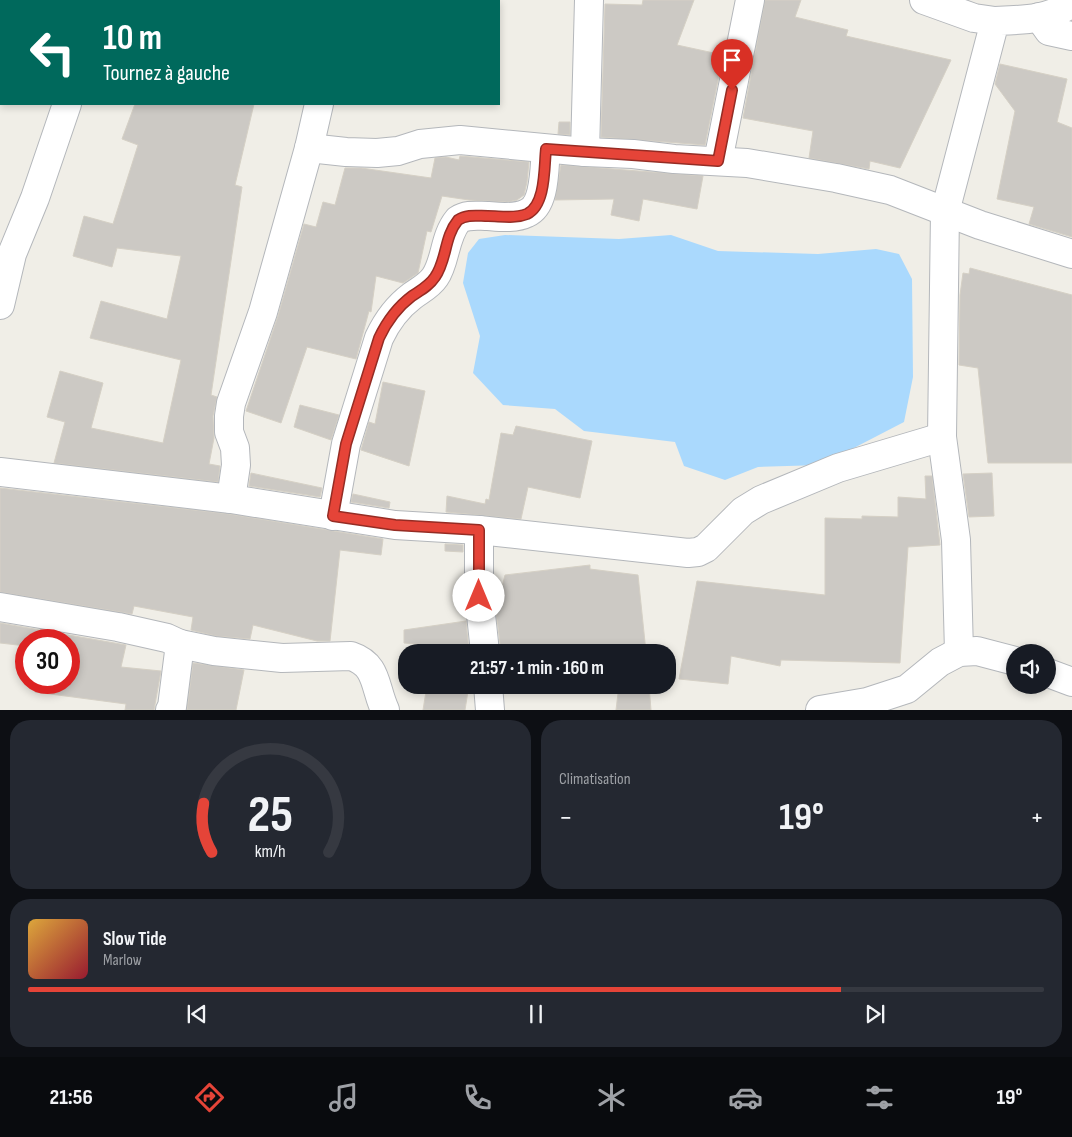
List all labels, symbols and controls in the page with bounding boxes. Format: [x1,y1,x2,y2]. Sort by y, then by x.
text: 10 m [103,17,162,60]
icon: left [20,20,85,85]
pin [711,39,753,90]
icon: arrive [718,46,746,74]
text: Tournez à gauche [103,60,230,87]
position arrow [452,569,504,621]
speed limit sign: 30 [15,629,80,694]
map controls [1006,644,1056,694]
button: sound [1006,644,1056,694]
text: 21:57 · 1 min · 160 m [470,657,604,680]
text: Climatisation [559,770,631,789]
text: 25 [248,784,293,847]
text: 19° [779,795,824,840]
text: − [559,801,573,834]
text: + [1030,801,1044,834]
text: km/h [255,841,286,862]
text: Slow Tide [103,928,167,951]
text: Marlow [103,951,142,970]
icon: previous [183,1000,211,1028]
icon: pause [522,1000,550,1028]
icon: next [861,1000,889,1028]
icon: directions [192,1080,227,1115]
icon: music [326,1080,361,1115]
icon: phone [460,1080,495,1115]
icon: climate [594,1080,629,1115]
icon: car [728,1080,763,1115]
icon: filters [862,1080,897,1115]
text: 21:56 [50,1084,93,1111]
text: 19° [996,1084,1022,1111]

